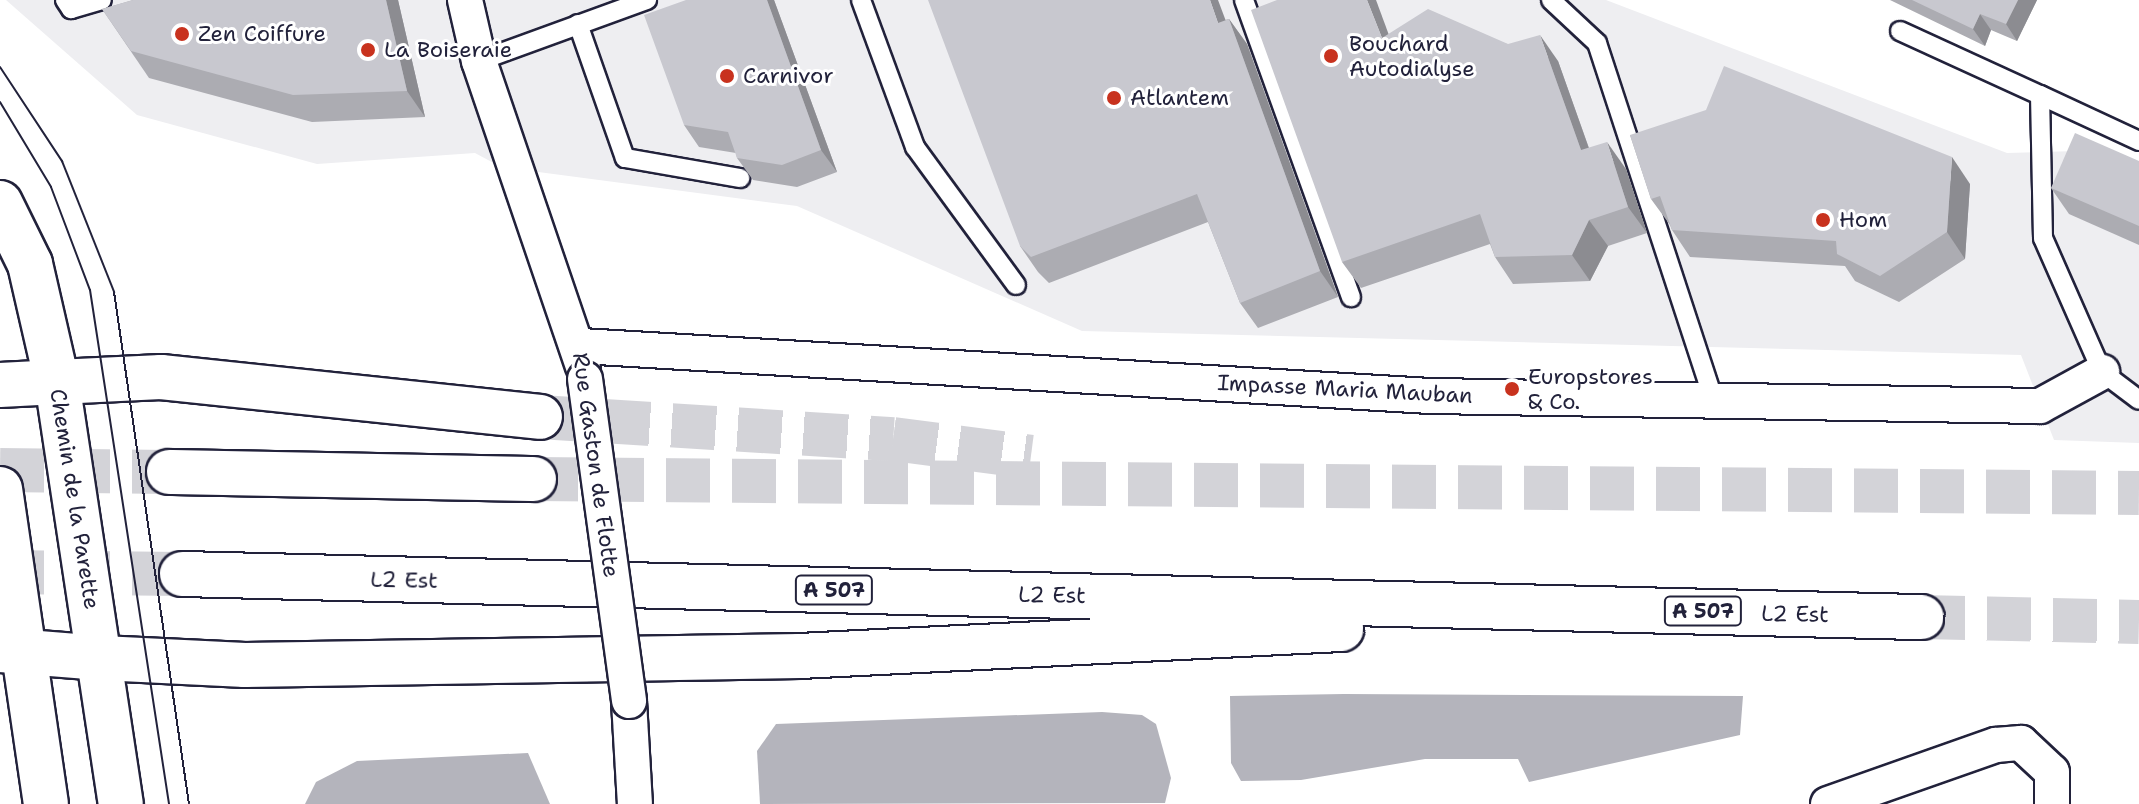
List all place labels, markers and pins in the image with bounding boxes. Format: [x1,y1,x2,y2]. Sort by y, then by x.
place label: Zen Coiffure [198,21,326,47]
marker: Zen Coiffure [173,25,191,43]
place label: Bouchard Autodialyse [1349,30,1475,82]
place label: La Boiseraie [384,37,512,63]
marker: La Boiseraie [359,41,377,59]
marker: Bouchard Autodialyse [1320,45,1342,67]
place label: Carnivor [743,63,834,89]
marker: Carnivor [718,67,736,85]
place label: Atlantem [1130,85,1229,111]
marker: Atlantem [1105,89,1123,107]
place label: Hom [1839,207,1887,233]
marker: Hom [1814,211,1832,229]
place label: Europstores & Co. [1528,363,1653,414]
marker: Europstores & Co. [1503,380,1521,398]

